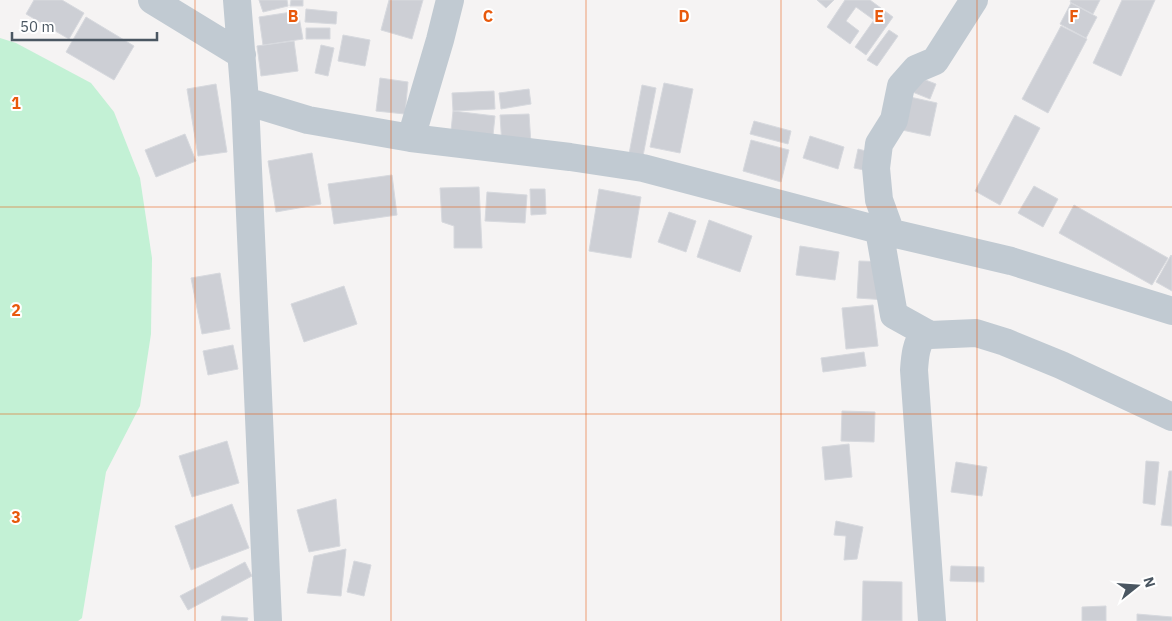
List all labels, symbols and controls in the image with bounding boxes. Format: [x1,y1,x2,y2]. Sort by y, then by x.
text: B [288,6,299,26]
text: C [483,6,493,26]
text: D [678,6,690,26]
text: E [874,6,884,26]
text: F [1069,6,1079,26]
scale bar [12,10,158,42]
text: 50 m [20,17,55,36]
text: 1 [11,93,21,113]
text: 2 [11,300,21,320]
text: 3 [11,507,21,527]
north arrow [1112,561,1162,611]
text: N [1139,575,1160,590]

